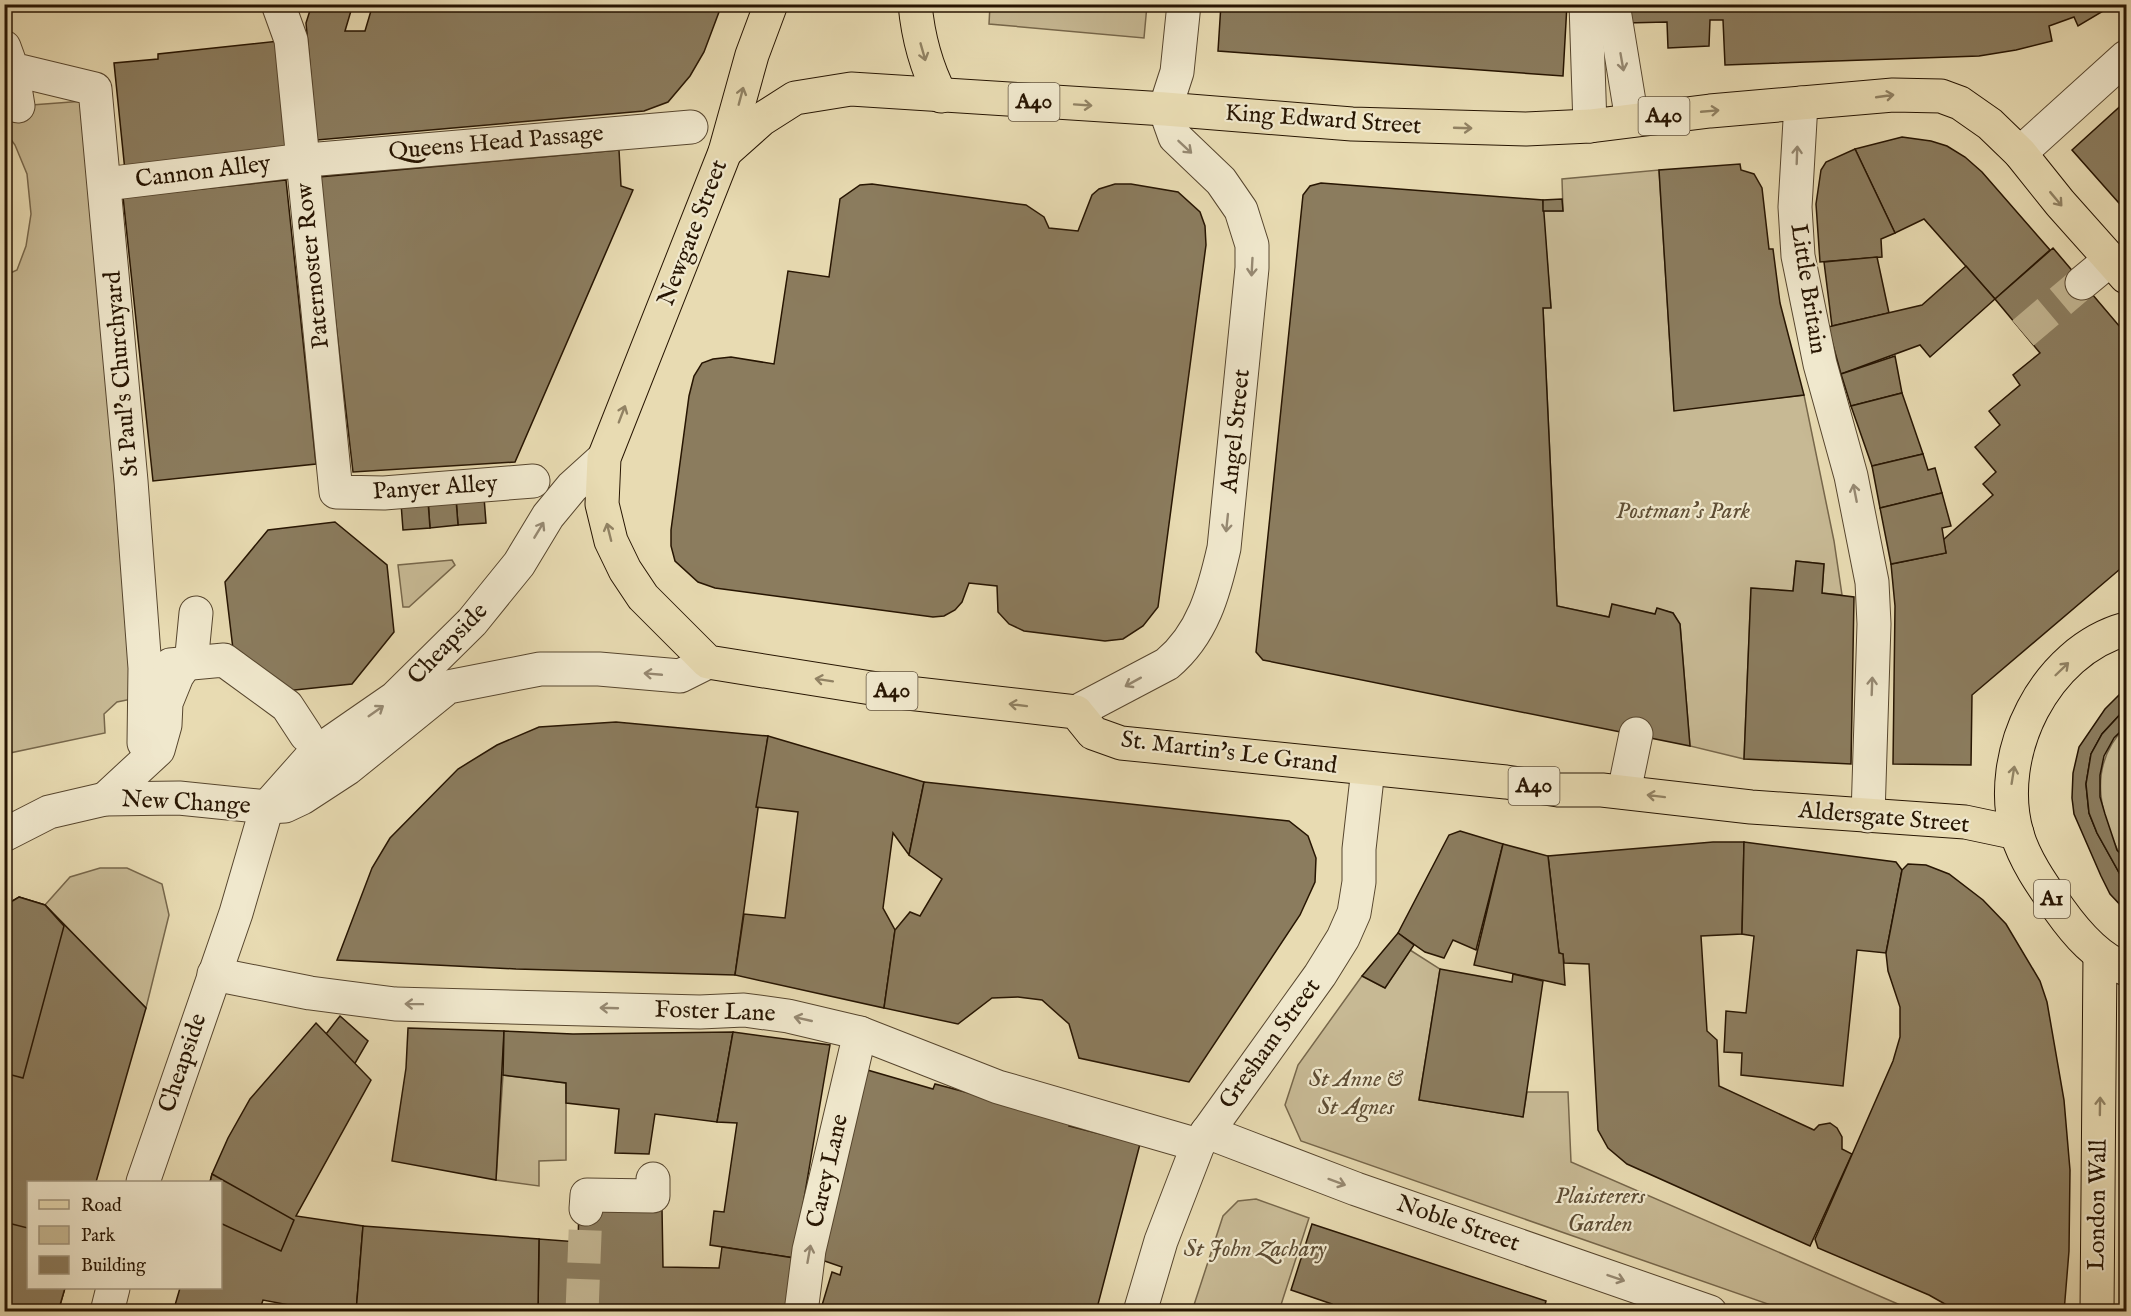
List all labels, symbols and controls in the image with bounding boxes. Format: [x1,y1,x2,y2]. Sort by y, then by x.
one-way arrow [918,42,929,61]
one-way arrow [1617,52,1628,72]
road number: A40 [1008,83,1060,121]
one-way arrow [736,86,747,105]
one-way arrow [1875,91,1895,102]
road number: A40 [1638,97,1690,135]
street label: King Edward Street [1224,98,1422,142]
one-way arrow [1073,100,1093,111]
one-way arrow [1700,105,1719,116]
street label: Queens Head Passage [387,118,605,168]
one-way arrow [1453,122,1473,133]
one-way arrow [1177,140,1192,154]
one-way arrow [1791,146,1803,166]
street label: Cannon Alley [134,148,273,196]
street label: Newgate Street [651,155,735,311]
street label: Paternoster Row [289,181,337,350]
one-way arrow [2050,191,2063,207]
street label: Little Britain [1782,222,1834,357]
one-way arrow [1246,256,1257,276]
street label: St Paul's Churchyard [98,270,146,478]
street label: Angel Street [1214,367,1258,496]
one-way arrow [618,405,629,424]
street label: Panyer Alley [371,468,499,508]
one-way arrow [1849,484,1860,503]
park label: Postman's Park [1616,496,1751,527]
one-way arrow [1221,513,1232,533]
one-way arrow [534,522,546,539]
one-way arrow [602,522,614,541]
street label: Cheapside [401,596,495,692]
one-way arrow [2054,662,2069,676]
one-way arrow [644,668,664,679]
road number: A40 [866,672,918,710]
one-way arrow [815,675,835,686]
one-way arrow [1125,677,1143,688]
one-way arrow [1866,677,1877,697]
one-way arrow [1008,700,1028,711]
one-way arrow [367,705,383,718]
street label: St. Martin's Le Grand [1119,724,1339,782]
one-way arrow [2008,766,2019,786]
road number: A40 [1508,767,1559,805]
street label: New Change [121,784,251,822]
one-way arrow [1646,790,1666,801]
street label: Aldersgate Street [1796,795,1971,841]
road number: A1 [2034,880,2070,918]
street label: Gresham Street [1212,973,1328,1115]
street label: Foster Lane [654,994,776,1030]
one-way arrow [405,998,425,1010]
one-way arrow [600,1003,620,1014]
street label: Cheapside [152,1009,214,1117]
one-way arrow [794,1013,813,1025]
park label: St Anne & St Agnes [1309,1064,1404,1123]
one-way arrow [2094,1097,2106,1117]
street label: Carey Lane [800,1111,856,1231]
street label: London Wall [2081,1139,2115,1271]
one-way arrow [1327,1178,1346,1189]
legend [27,1181,222,1289]
park label: Plaisterers Garden [1555,1181,1646,1240]
street label: Noble Street [1392,1188,1524,1260]
text: Road [81,1195,122,1218]
text: Park [81,1225,116,1248]
park label: St John Zachary [1184,1234,1327,1265]
one-way arrow [803,1244,814,1264]
text: Building [81,1255,146,1278]
one-way arrow [1607,1274,1625,1285]

